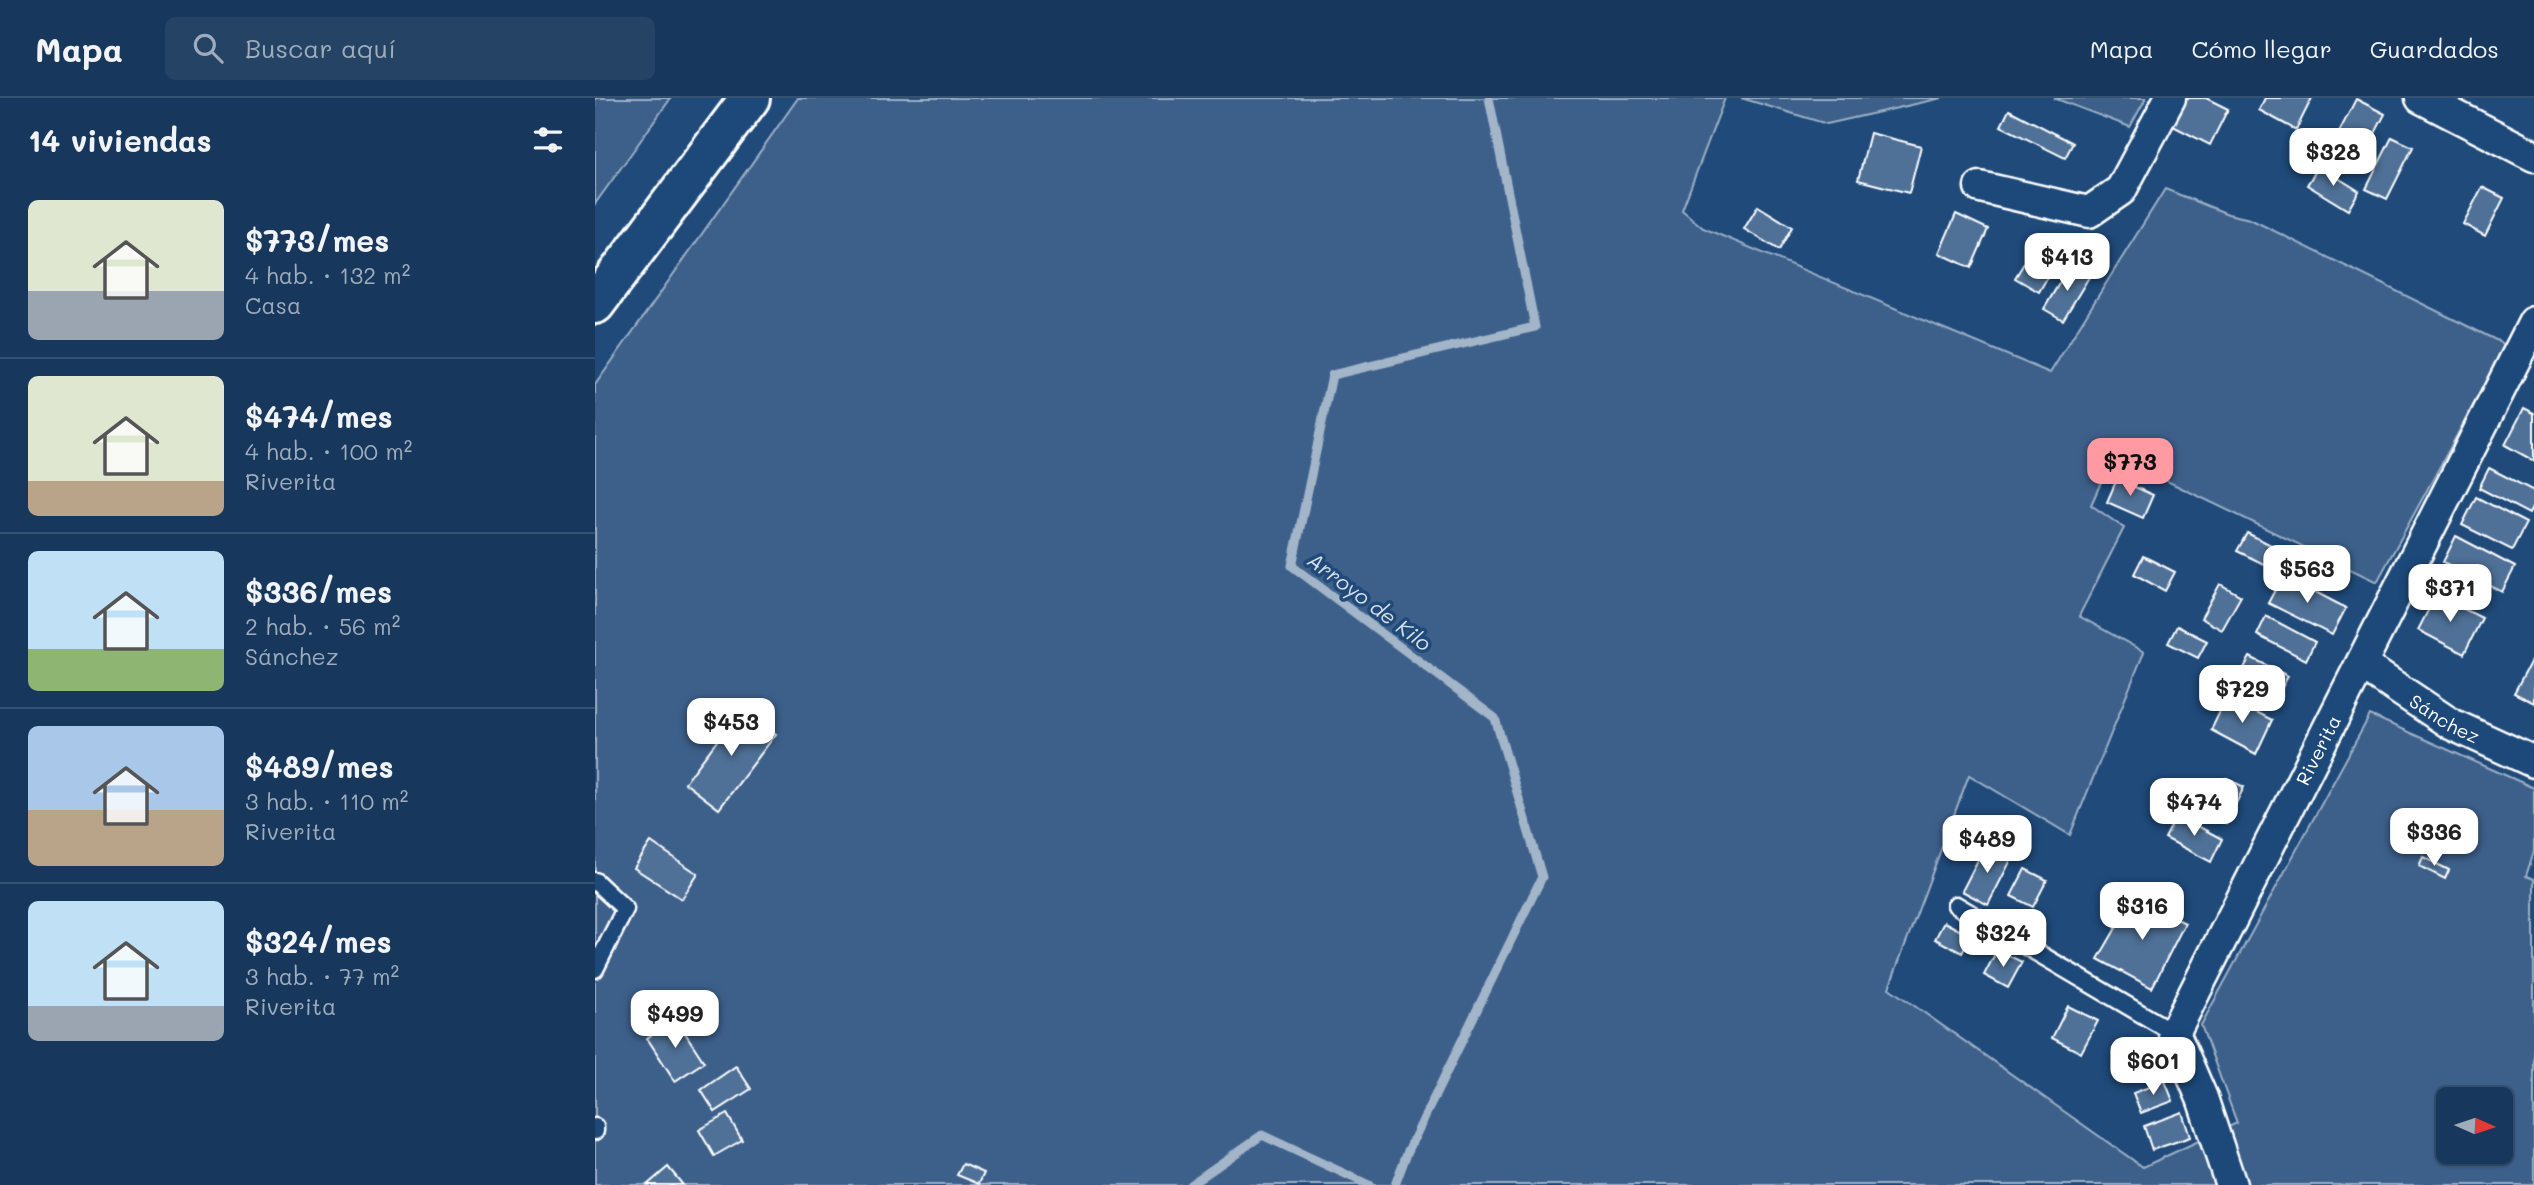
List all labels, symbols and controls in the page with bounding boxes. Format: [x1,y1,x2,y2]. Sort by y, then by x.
search box [165,17,655,80]
text: Mapa [35,27,123,70]
icon: search [189,29,227,67]
text: Buscar aquí [245,31,396,65]
text: Mapa [2090,33,2154,64]
text: Cómo llegar [2192,33,2332,64]
text: Guardados [2370,33,2499,64]
text: 14 viviendas [28,120,212,160]
icon: filters [529,121,567,159]
pin: $328 [2292,129,2374,188]
text: $328 [2305,136,2361,166]
text: $773/mes [245,220,389,260]
icon: home [84,228,168,312]
pin: $413 [2026,234,2108,293]
text: $413 [2041,241,2093,271]
text: 4 hab. · 132 m² [245,260,410,290]
text: Casa [245,290,301,320]
text: $474/mes [245,396,393,436]
icon: home [84,404,168,488]
text: 4 hab. · 100 m² [245,436,412,466]
pin: $773 [2089,438,2171,498]
text: $773 [2103,446,2157,476]
text: Riverita [245,466,336,496]
water label: Arroyo de Kilo [1303,546,1437,656]
pin: $563 [2266,546,2348,605]
text: $563 [2279,553,2335,583]
pin: $371 [2409,564,2491,624]
text: $336/mes [245,571,392,611]
text: $371 [2424,572,2476,602]
icon: home [84,579,168,663]
text: 2 hab. · 56 m² [245,611,400,641]
text: Sánchez [245,641,339,671]
pin: $729 [2201,666,2283,725]
text: $729 [2215,673,2269,703]
street label: Sánchez [2405,688,2484,748]
pin: $453 [690,698,772,758]
text: $453 [703,706,759,736]
street label: Riverita [2289,710,2346,789]
text: $489/mes [245,746,394,786]
icon: home [84,754,168,838]
pin: $474 [2153,778,2235,838]
text: 3 hab. · 110 m² [245,786,408,816]
text: $474 [2166,786,2222,816]
pin: $336 [2393,808,2475,868]
text: Riverita [245,816,336,846]
pin: $489 [1946,816,2028,875]
text: $336 [2406,816,2462,846]
text: $489 [1959,823,2015,853]
pin: $316 [2101,882,2183,942]
text: $316 [2116,890,2168,920]
pin: $324 [1962,910,2044,969]
text: $324 [1975,917,2031,947]
text: $324/mes [245,921,392,961]
icon: home [84,929,168,1013]
text: 3 hab. · 77 m² [245,961,399,991]
pin: $499 [634,990,716,1050]
text: Riverita [245,991,336,1021]
text: $499 [647,998,703,1028]
pin: $601 [2112,1038,2194,1097]
text: $601 [2126,1045,2180,1075]
north arrow [2436,1087,2513,1164]
map controls [2436,1087,2513,1164]

